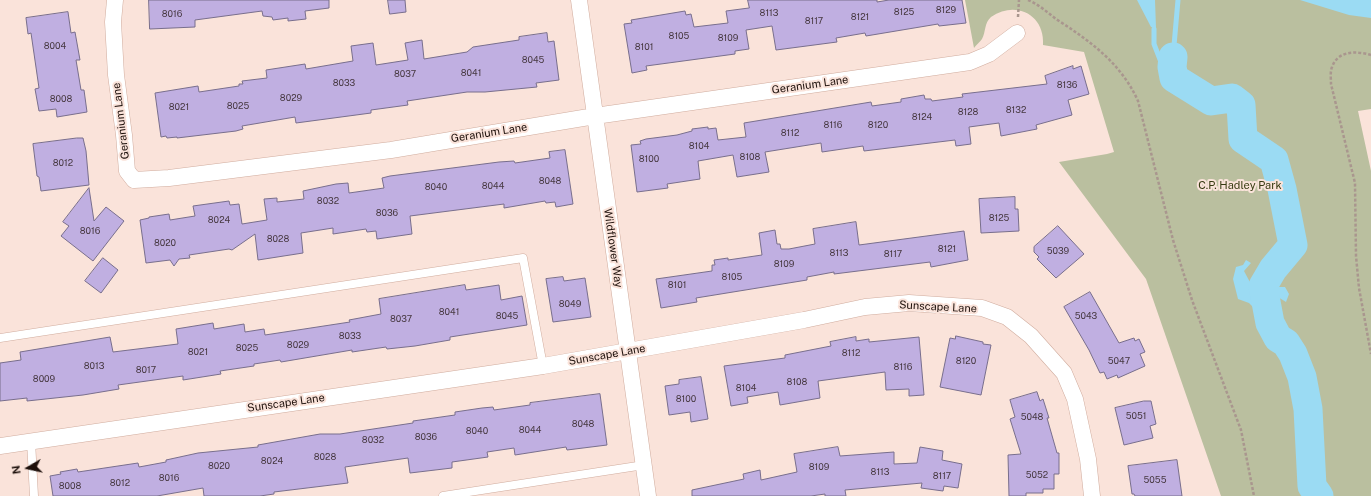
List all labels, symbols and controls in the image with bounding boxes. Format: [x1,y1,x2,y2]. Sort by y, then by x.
house number: 8129 [936,5,956,15]
house number: 8125 [894,7,914,17]
house number: 8113 [760,8,778,18]
house number: 8016 [162,9,182,19]
house number: 8121 [851,12,869,22]
house number: 8117 [805,16,823,26]
house number: 8105 [669,31,689,41]
house number: 8109 [718,33,738,43]
house number: 8004 [44,41,66,51]
house number: 8101 [635,42,653,52]
house number: 8045 [522,55,544,65]
house number: 8041 [461,68,481,78]
house number: 8037 [394,69,416,79]
street label: Geranium Lane [771,73,849,97]
house number: 8033 [333,78,355,88]
house number: 8136 [1057,80,1077,90]
street label: Geranium Lane [110,82,132,160]
house number: 8029 [280,93,302,103]
house number: 8008 [50,94,72,104]
house number: 8025 [227,101,249,111]
house number: 8021 [169,102,189,112]
house number: 8132 [1006,105,1026,115]
house number: 8128 [958,107,978,117]
house number: 8124 [912,112,932,122]
street label: Geranium Lane [450,120,528,146]
house number: 8116 [824,120,842,130]
house number: 8120 [868,120,888,130]
house number: 8112 [781,128,799,138]
house number: 8104 [689,141,709,151]
house number: 8108 [740,152,760,162]
house number: 8100 [639,154,659,164]
house number: 8012 [53,158,73,168]
house number: 8048 [539,176,561,186]
park label: C.P. Hadley Park [1198,179,1282,193]
house number: 8044 [482,181,504,191]
house number: 8040 [425,182,447,192]
house number: 8032 [317,196,339,206]
house number: 8036 [376,208,398,218]
street label: Wildflower Way [601,208,625,288]
house number: 8125 [989,213,1009,223]
house number: 8024 [208,215,230,225]
house number: 8016 [80,226,100,236]
house number: 8028 [267,234,289,244]
house number: 8020 [154,238,176,248]
house number: 8121 [938,244,956,254]
house number: 5039 [1047,246,1069,256]
house number: 8113 [830,248,848,258]
house number: 8117 [884,249,902,259]
house number: 8109 [774,259,794,269]
house number: 8105 [722,272,742,282]
house number: 8101 [668,280,686,290]
street label: Sunscape Lane [899,298,977,316]
house number: 8049 [559,299,581,309]
house number: 8041 [439,307,459,317]
house number: 8045 [496,311,518,321]
house number: 5043 [1075,311,1097,321]
house number: 8037 [390,314,412,324]
house number: 8033 [339,331,361,341]
house number: 8029 [287,340,309,350]
street label: Sunscape Lane [567,342,647,368]
house number: 8025 [236,343,258,353]
house number: 8021 [188,347,208,357]
house number: 8112 [842,348,860,358]
house number: 8120 [956,356,976,366]
house number: 5047 [1108,356,1130,366]
house number: 8013 [84,361,104,371]
house number: 8116 [894,362,912,372]
house number: 8017 [136,365,156,375]
house number: 8009 [33,374,55,384]
house number: 8108 [787,377,807,387]
house number: 8104 [736,383,756,393]
street label: Sunscape Lane [246,391,326,415]
house number: 8100 [676,394,696,404]
house number: 5051 [1126,411,1146,421]
house number: 5048 [1021,412,1043,422]
house number: 8048 [572,419,594,429]
house number: 8044 [519,425,541,435]
house number: 8040 [466,426,488,436]
house number: 8036 [415,432,437,442]
house number: 8032 [362,435,384,445]
north arrow [8,448,48,488]
house number: 8028 [314,452,336,462]
house number: 8024 [261,456,283,466]
house number: 8020 [208,461,230,471]
house number: 8109 [809,462,829,472]
text: N [10,465,23,475]
house number: 8113 [871,467,889,477]
house number: 5052 [1026,470,1048,480]
house number: 8117 [933,471,951,481]
house number: 8016 [159,473,179,483]
house number: 5055 [1144,475,1166,485]
house number: 8012 [110,478,130,488]
house number: 8008 [59,481,81,491]

